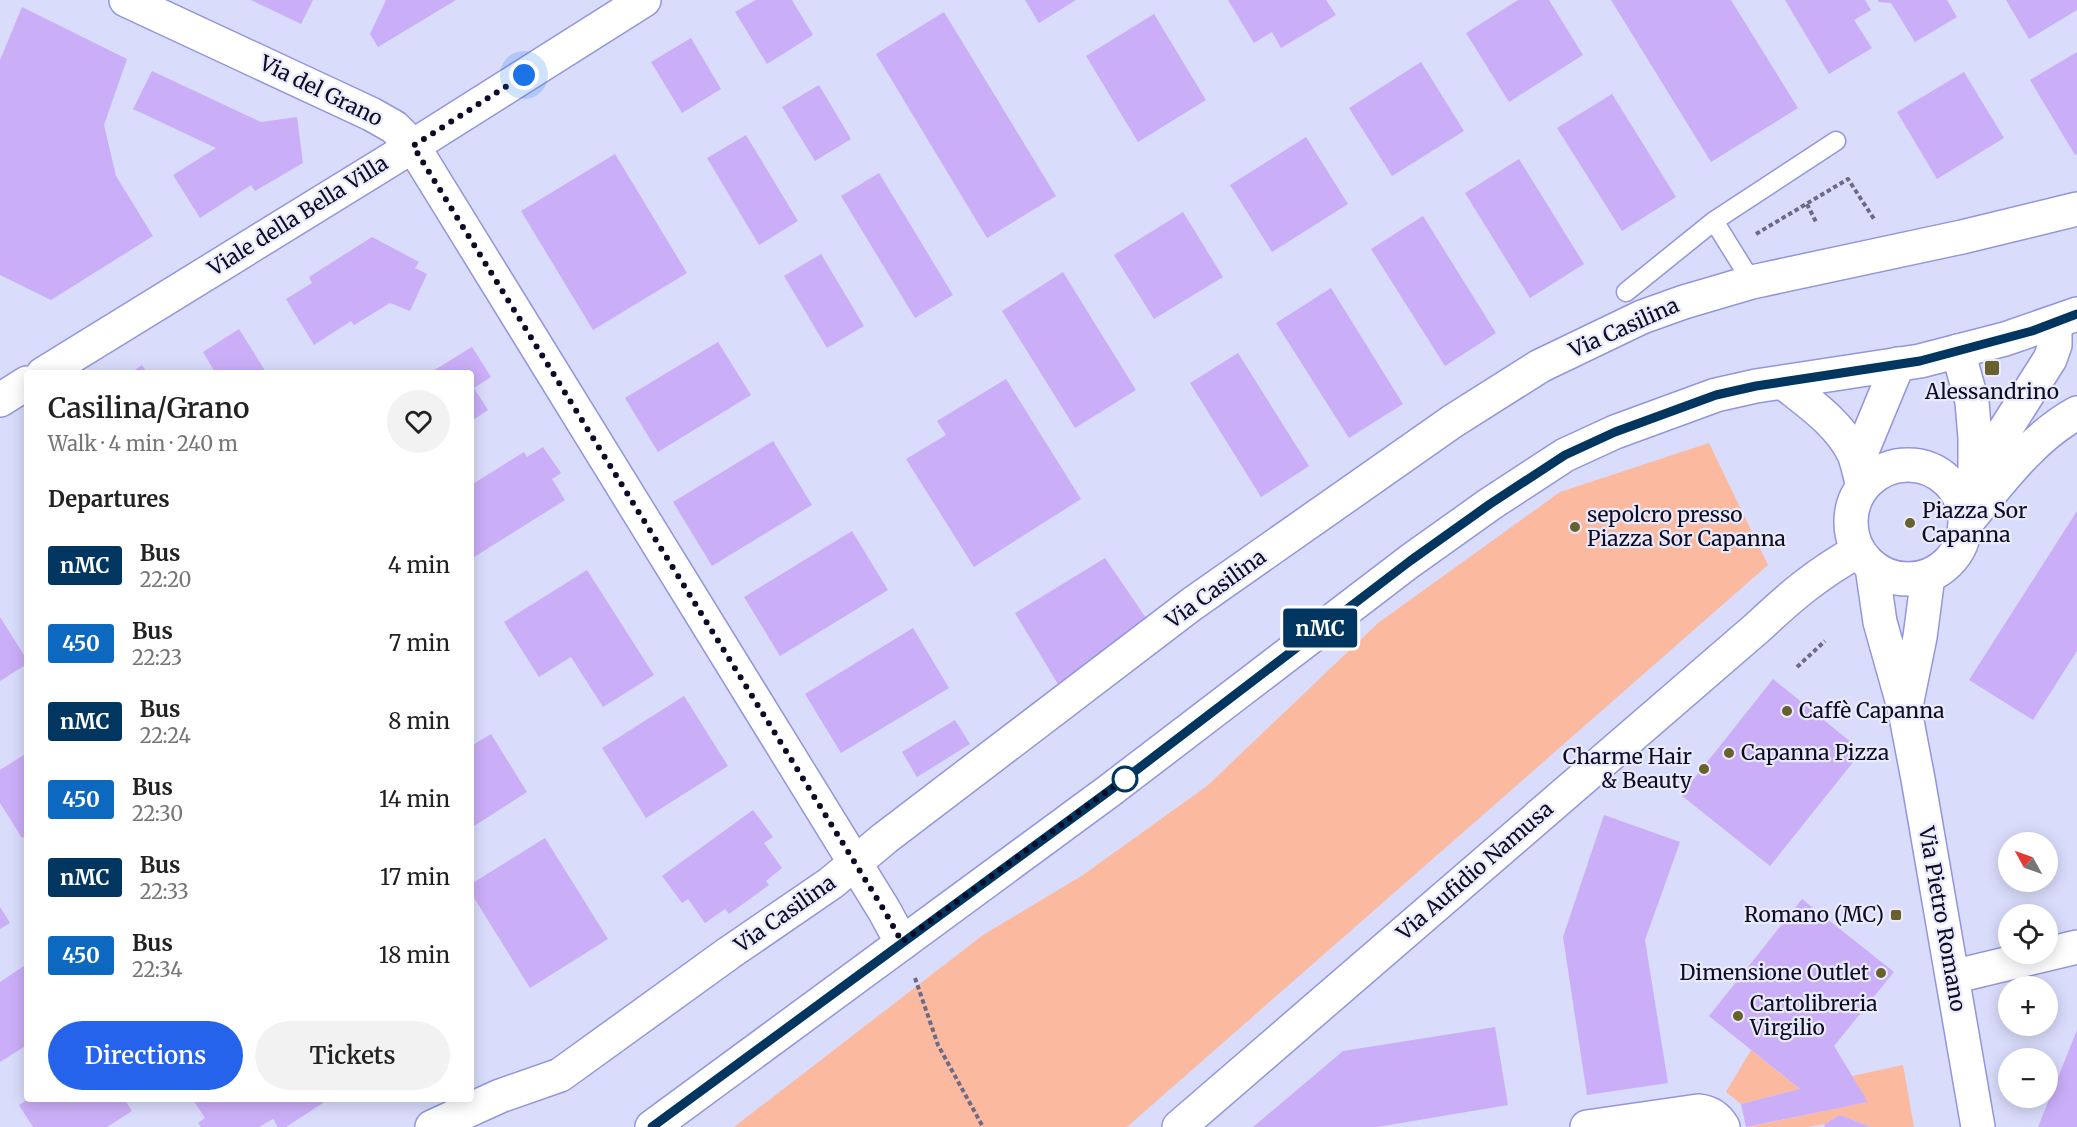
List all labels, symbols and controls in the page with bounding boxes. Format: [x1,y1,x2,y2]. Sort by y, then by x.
street label: Via del Grano [254,49,387,132]
your location [509,60,539,90]
street label: Viale della Bella Villa [202,149,393,282]
street label: Via Casilina [1564,291,1683,364]
marker: Alessandrino [1983,359,2001,377]
place label: Alessandrino [1924,378,2059,405]
text: Casilina/Grano [48,390,249,426]
button: heart [387,390,450,453]
text: Walk · 4 min · 240 m [48,431,238,456]
text: Departures [48,485,170,513]
place label: Piazza Sor Capanna [1922,497,2027,548]
place label: sepolcro presso Piazza Sor Capanna [1587,501,1786,552]
marker: Piazza Sor Capanna [1903,516,1917,530]
marker: sepolcro presso Piazza Sor Capanna [1568,520,1582,534]
text: Bus [140,539,180,567]
street label: Via Casilina [1159,543,1271,635]
text: 4 min [388,551,450,579]
text: nMC [60,552,110,579]
text: 22:20 [140,567,192,592]
line badge: nMC [1286,608,1354,648]
text: nMC [1295,615,1345,642]
text: Bus [132,617,173,645]
text: 7 min [389,629,450,657]
text: 450 [62,630,100,657]
text: 22:23 [132,645,182,670]
text: Bus [140,695,180,723]
place label: Caffè Capanna [1799,697,1944,724]
marker: Caffè Capanna [1780,704,1794,718]
text: 8 min [388,707,450,735]
text: nMC [60,708,110,735]
text: 22:24 [140,723,191,748]
place label: Capanna Pizza [1741,739,1889,766]
place label: Charme Hair & Beauty [1563,743,1693,794]
marker: Capanna Pizza [1722,746,1736,760]
marker: Charme Hair & Beauty [1697,762,1711,776]
unlabelled marker [1112,766,1138,792]
text: Bus [132,773,173,801]
text: 14 min [379,785,450,813]
text: 450 [62,786,100,813]
street label: Via Aufidio Namusa [1390,795,1558,947]
text: 22:30 [132,801,183,826]
street label: Via Pietro Romano [1913,823,1972,1013]
north arrow [1998,832,2058,892]
map controls [1998,832,2058,1108]
text: Bus [140,851,180,879]
text: 17 min [380,863,450,891]
text: nMC [60,864,110,891]
street label: Via Casilina [728,869,841,959]
text: 22:33 [140,879,189,904]
place label: Romano (MC) [1744,901,1884,928]
button: locate [1998,904,2058,964]
marker: Romano (MC) [1889,908,1903,922]
text: Bus [132,929,173,957]
text: 18 min [379,941,450,969]
text: 450 [62,942,100,969]
text: 22:34 [132,957,183,982]
place label: Dimensione Outlet [1680,959,1869,986]
marker: Dimensione Outlet [1874,966,1888,980]
button: + [1998,976,2058,1036]
place label: Cartolibreria Virgilio [1749,990,1877,1041]
marker: Cartolibreria Virgilio [1731,1009,1745,1023]
button: Directions [48,1021,243,1090]
button: Tickets [255,1021,450,1090]
button: − [1998,1048,2058,1108]

